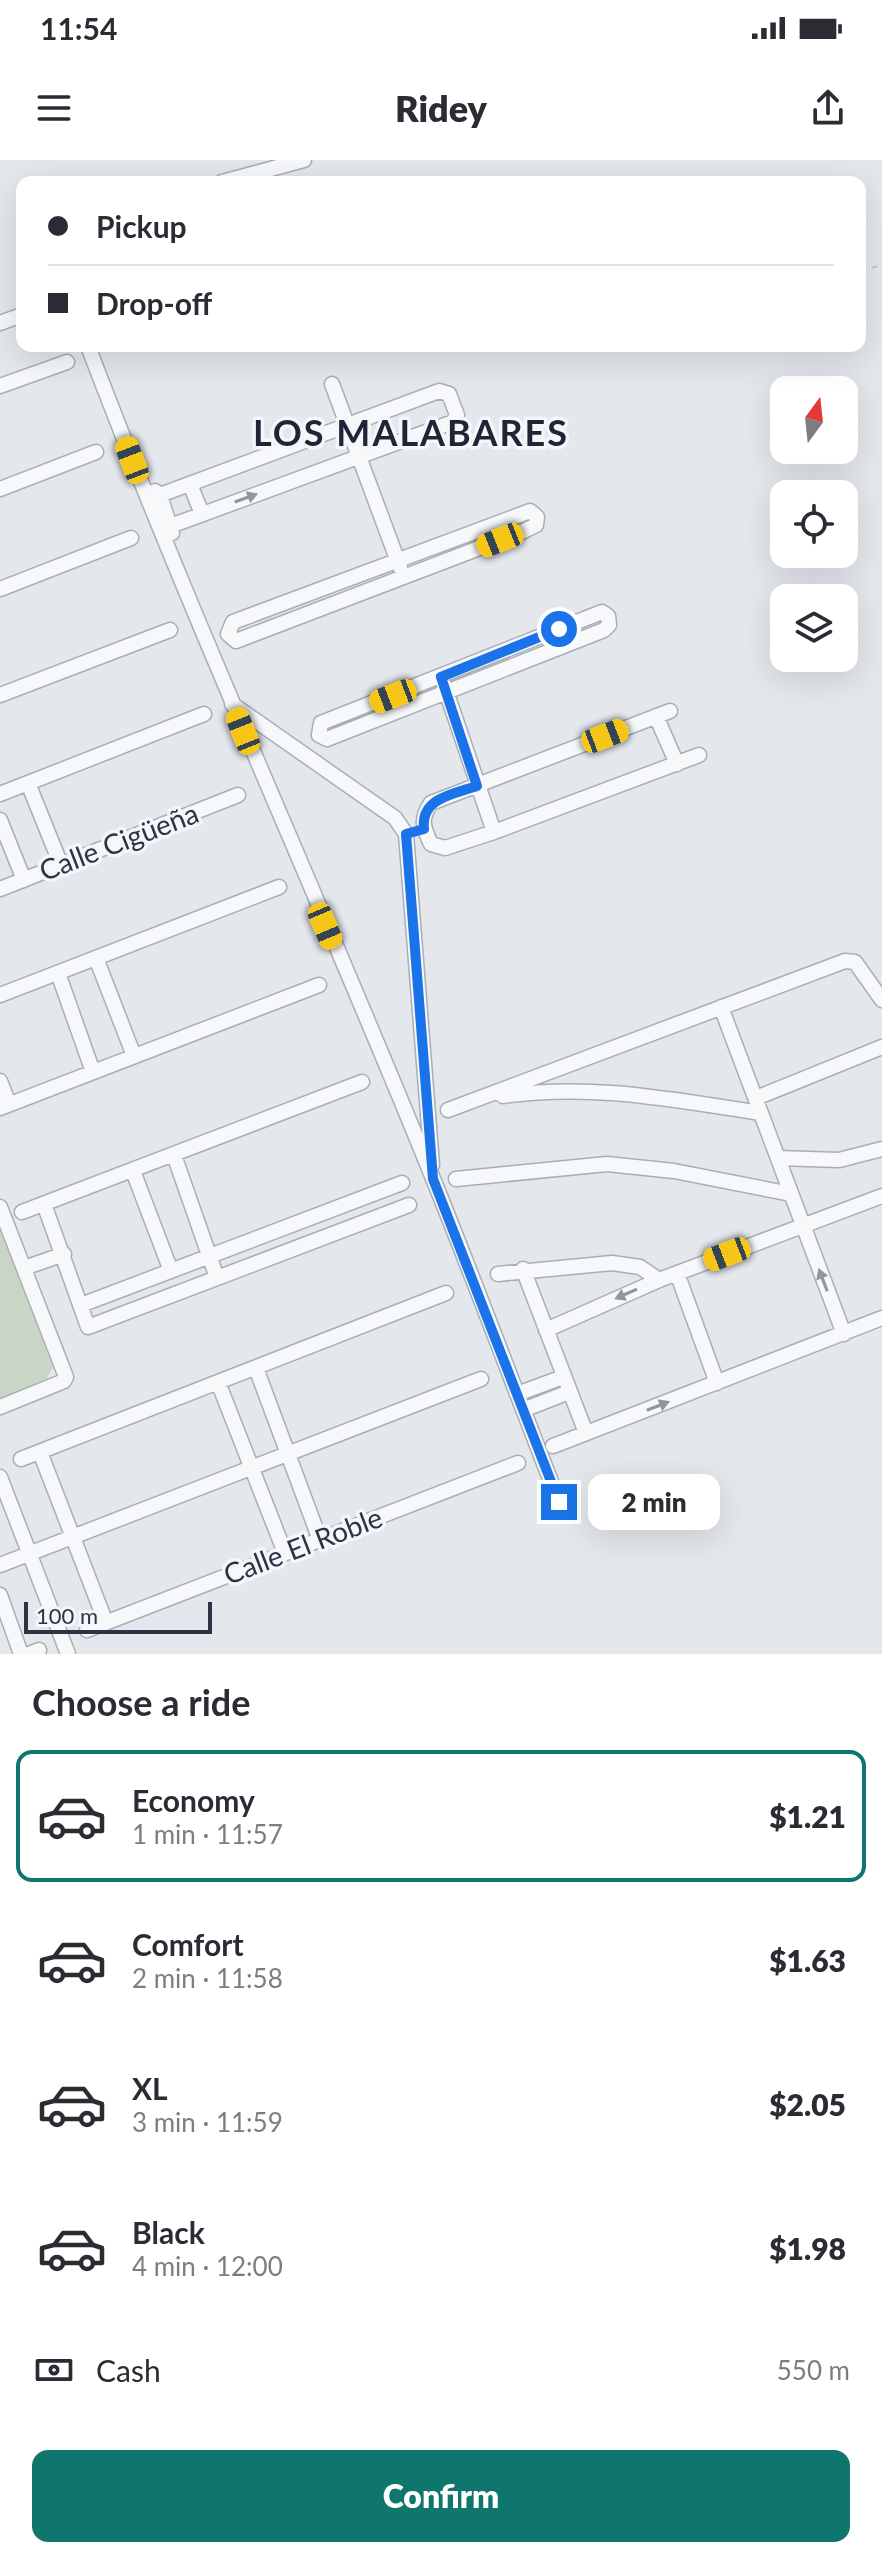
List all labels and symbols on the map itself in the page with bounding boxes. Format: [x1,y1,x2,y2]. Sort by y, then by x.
north arrow [770,376,858,464]
district label: LOS MALABARES [253,410,569,454]
car [112,433,152,487]
one-way arrow [234,492,258,504]
car [473,520,527,560]
route start [541,611,577,647]
car [366,676,420,716]
car [223,704,263,758]
car [578,716,632,756]
street label: Calle Cigüeña [34,795,203,887]
car [305,899,345,953]
car [700,1234,754,1274]
one-way arrow [816,1268,829,1292]
one-way arrow [614,1288,638,1301]
one-way arrow [647,1399,671,1412]
callout: 2 min [587,1474,719,1530]
route end [541,1484,577,1520]
street label: Calle El Roble [219,1499,387,1591]
scale bar [24,1598,212,1634]

